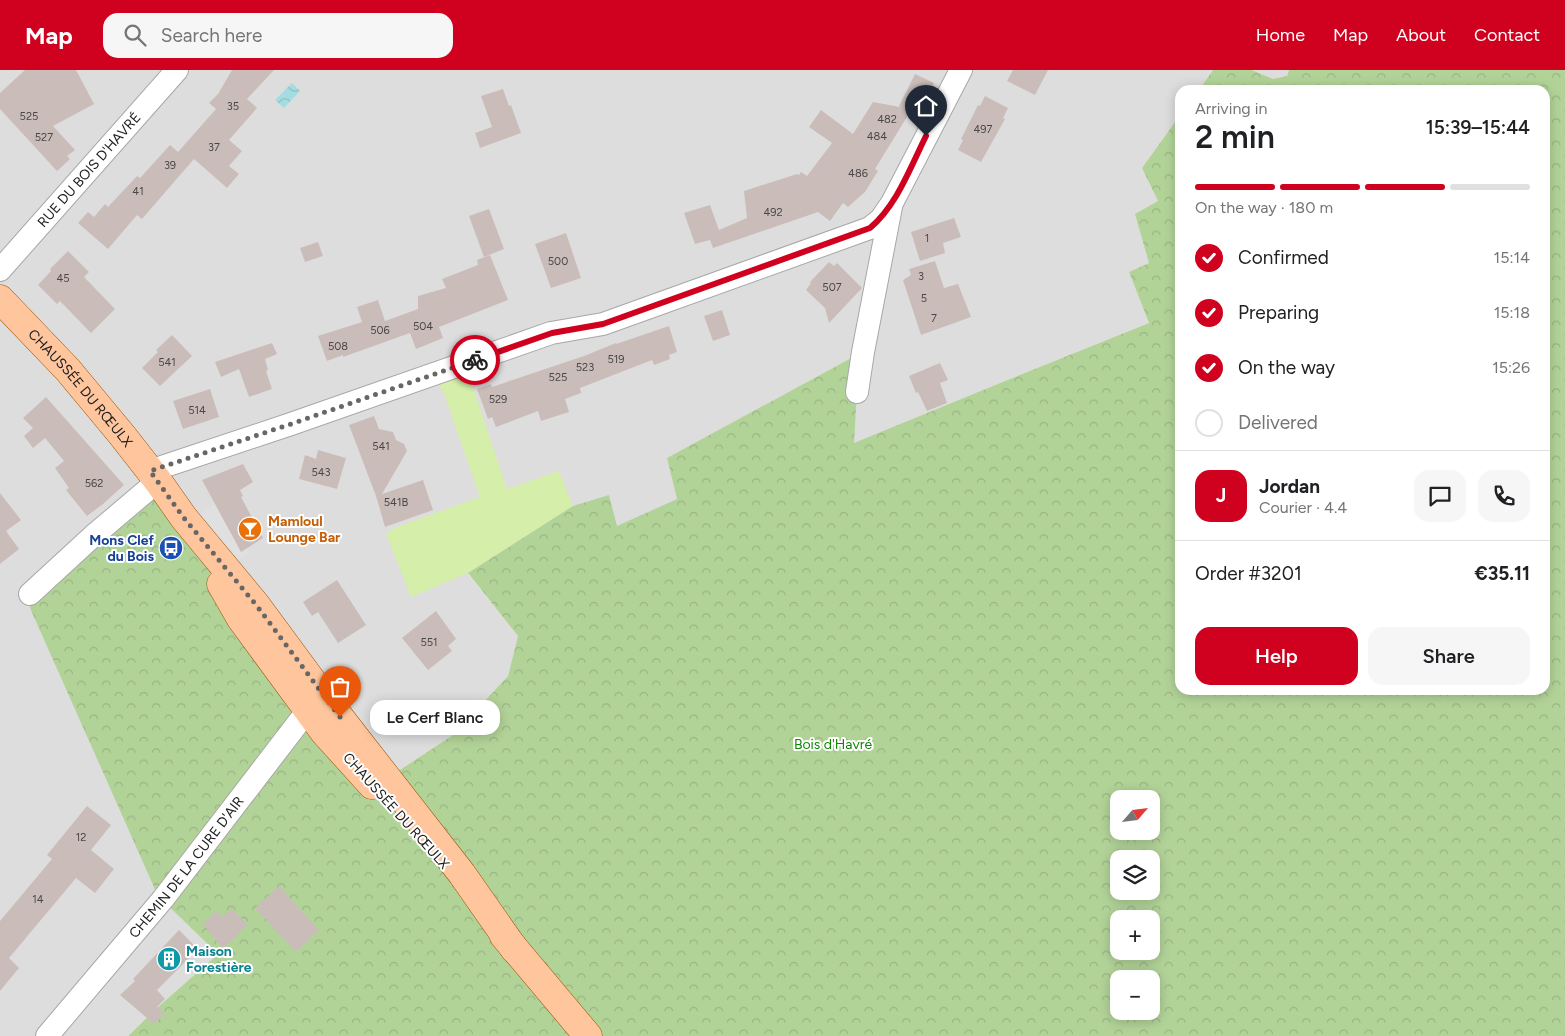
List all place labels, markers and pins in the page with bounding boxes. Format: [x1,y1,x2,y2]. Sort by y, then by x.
pin [905,85,947,136]
place label: Mamloul Lounge Bar [268,513,341,546]
bar icon: Mamloul Lounge Bar [237,516,263,542]
place label: Mons Clef du Bois [89,532,154,565]
bus stop icon: Mons Clef du Bois [158,535,184,561]
pin [319,666,361,717]
callout: Le Cerf Blanc [370,700,500,734]
place label: Maison Forestière [186,943,252,976]
building icon: Maison Forestière [156,946,182,972]

